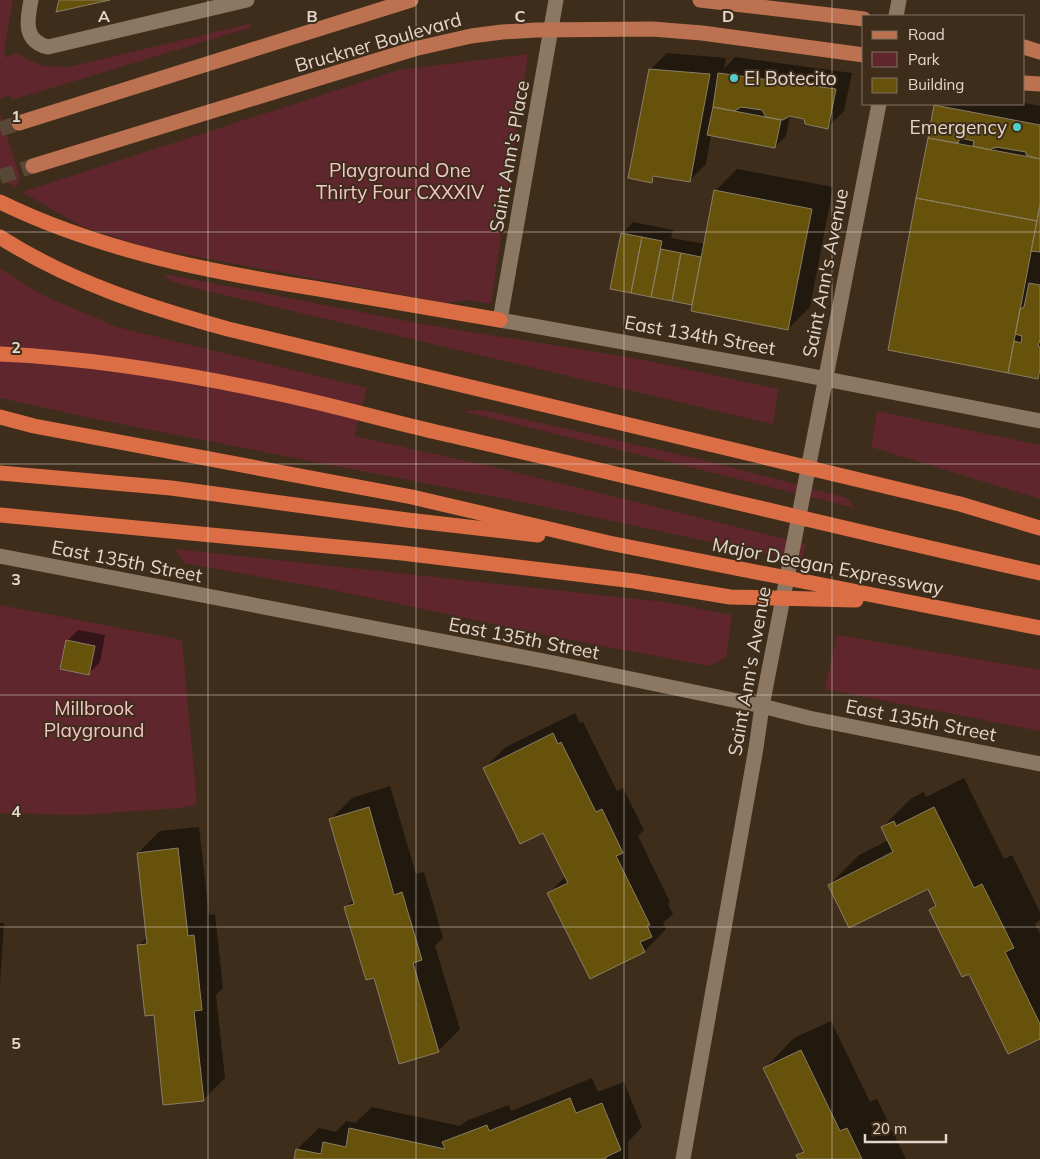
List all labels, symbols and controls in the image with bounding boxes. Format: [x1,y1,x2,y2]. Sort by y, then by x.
text: A [98,6,110,26]
text: C [515,6,526,26]
text: D [722,6,734,26]
street label: Bruckner Boulevard [292,7,464,77]
legend [862,15,1025,105]
text: Road [908,25,945,44]
text: Park [908,50,940,69]
place label: El Botecito [744,66,837,90]
marker: El Botecito [728,72,740,84]
text: Building [908,75,964,94]
street label: Saint Ann's Place [484,78,534,234]
text: 1 [11,106,21,126]
place label: Emergency [910,115,1007,139]
marker: Emergency [1011,121,1023,133]
park label: Playground One Thirty Four CXXXIV [316,158,485,204]
street label: Saint Ann's Avenue [797,187,853,359]
street label: East 134th Street [623,310,778,360]
text: 2 [11,337,21,357]
street label: Major Deegan Expressway [710,532,946,600]
street label: East 135th Street [50,535,205,587]
text: 3 [11,569,21,589]
street label: Saint Ann's Avenue [722,584,776,758]
street label: East 135th Street [447,612,602,664]
street label: East 135th Street [844,694,999,746]
park label: Millbrook Playground [44,696,144,742]
text: 4 [11,801,21,821]
text: 5 [11,1033,21,1053]
scale bar [865,1112,946,1144]
text: 20 m [872,1119,907,1138]

